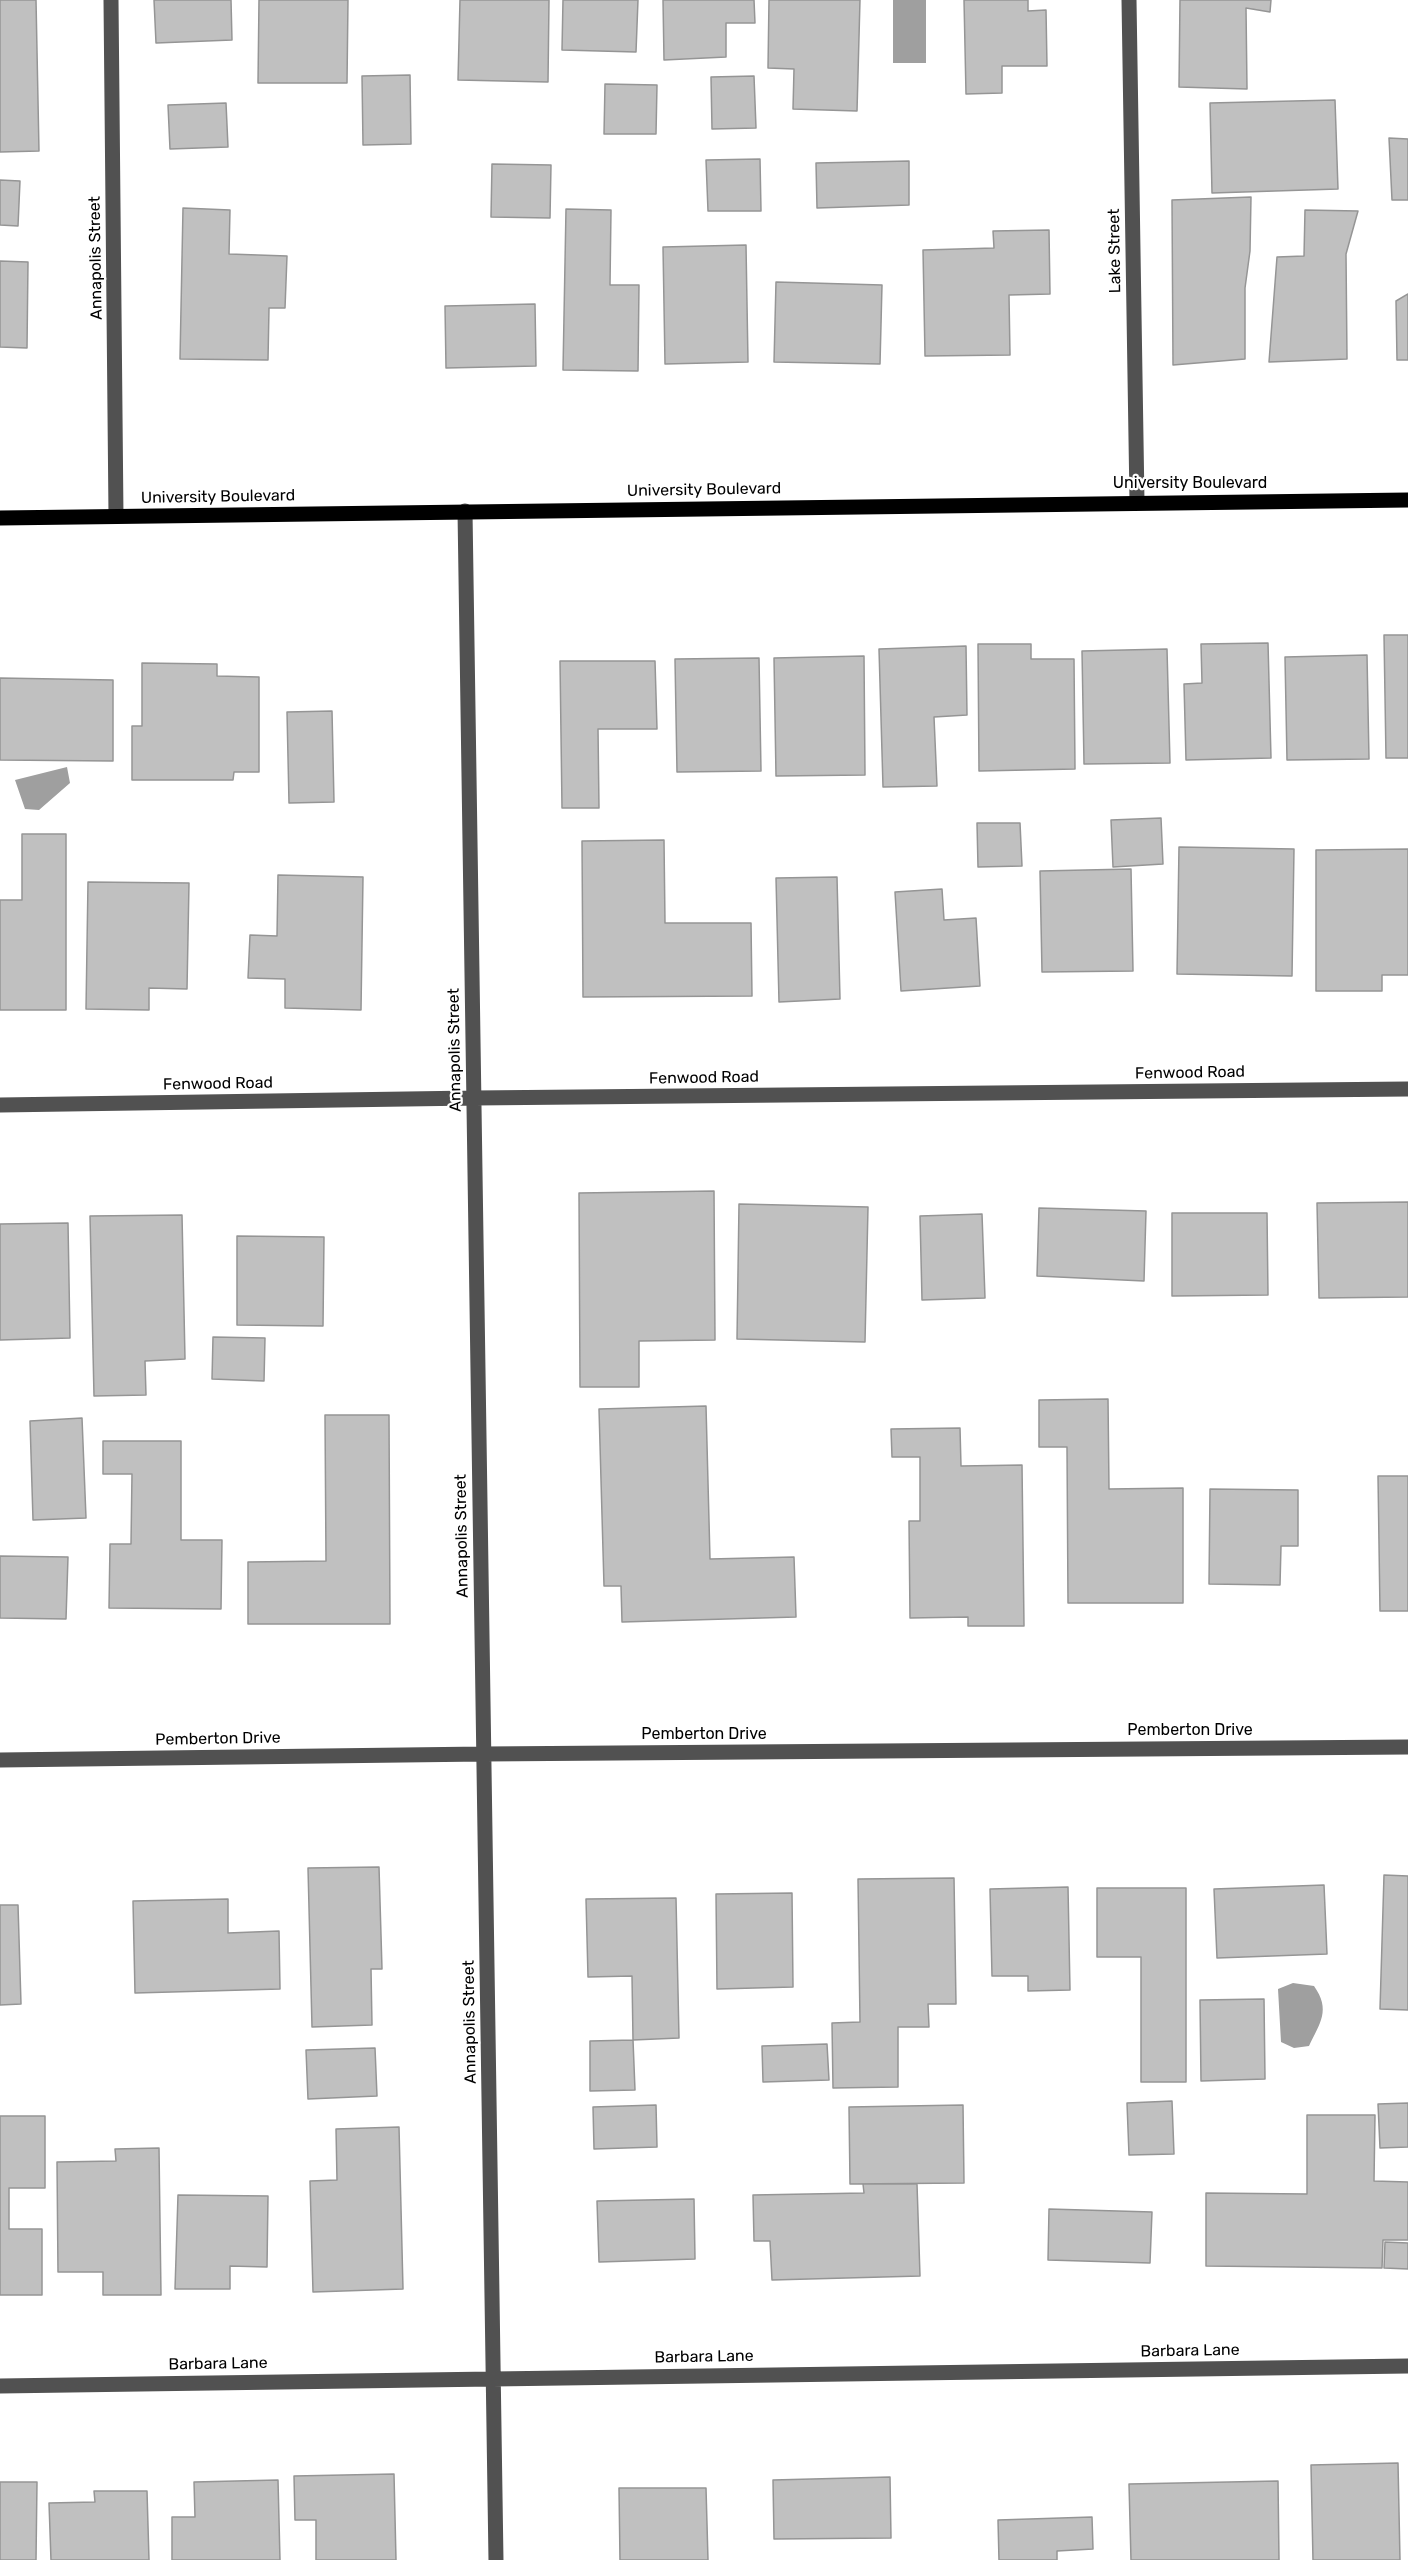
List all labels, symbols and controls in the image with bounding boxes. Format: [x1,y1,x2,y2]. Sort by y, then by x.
street label: Annapolis Street [85,196,107,320]
street label: Lake Street [1105,208,1125,294]
street label: University Boulevard [1113,473,1267,493]
street label: University Boulevard [627,479,781,501]
street label: University Boulevard [141,486,295,508]
street label: Annapolis Street [444,988,466,1112]
street label: Fenwood Road [1135,1062,1245,1084]
street label: Fenwood Road [649,1067,759,1089]
street label: Fenwood Road [163,1073,273,1095]
street label: Annapolis Street [451,1474,473,1598]
street label: Pemberton Drive [1127,1720,1253,1740]
street label: Pemberton Drive [641,1724,767,1744]
street label: Pemberton Drive [155,1728,281,1750]
street label: Annapolis Street [459,1960,481,2084]
street label: Barbara Lane [1140,2341,1240,2361]
street label: Barbara Lane [654,2347,754,2367]
street label: Barbara Lane [168,2354,268,2374]

